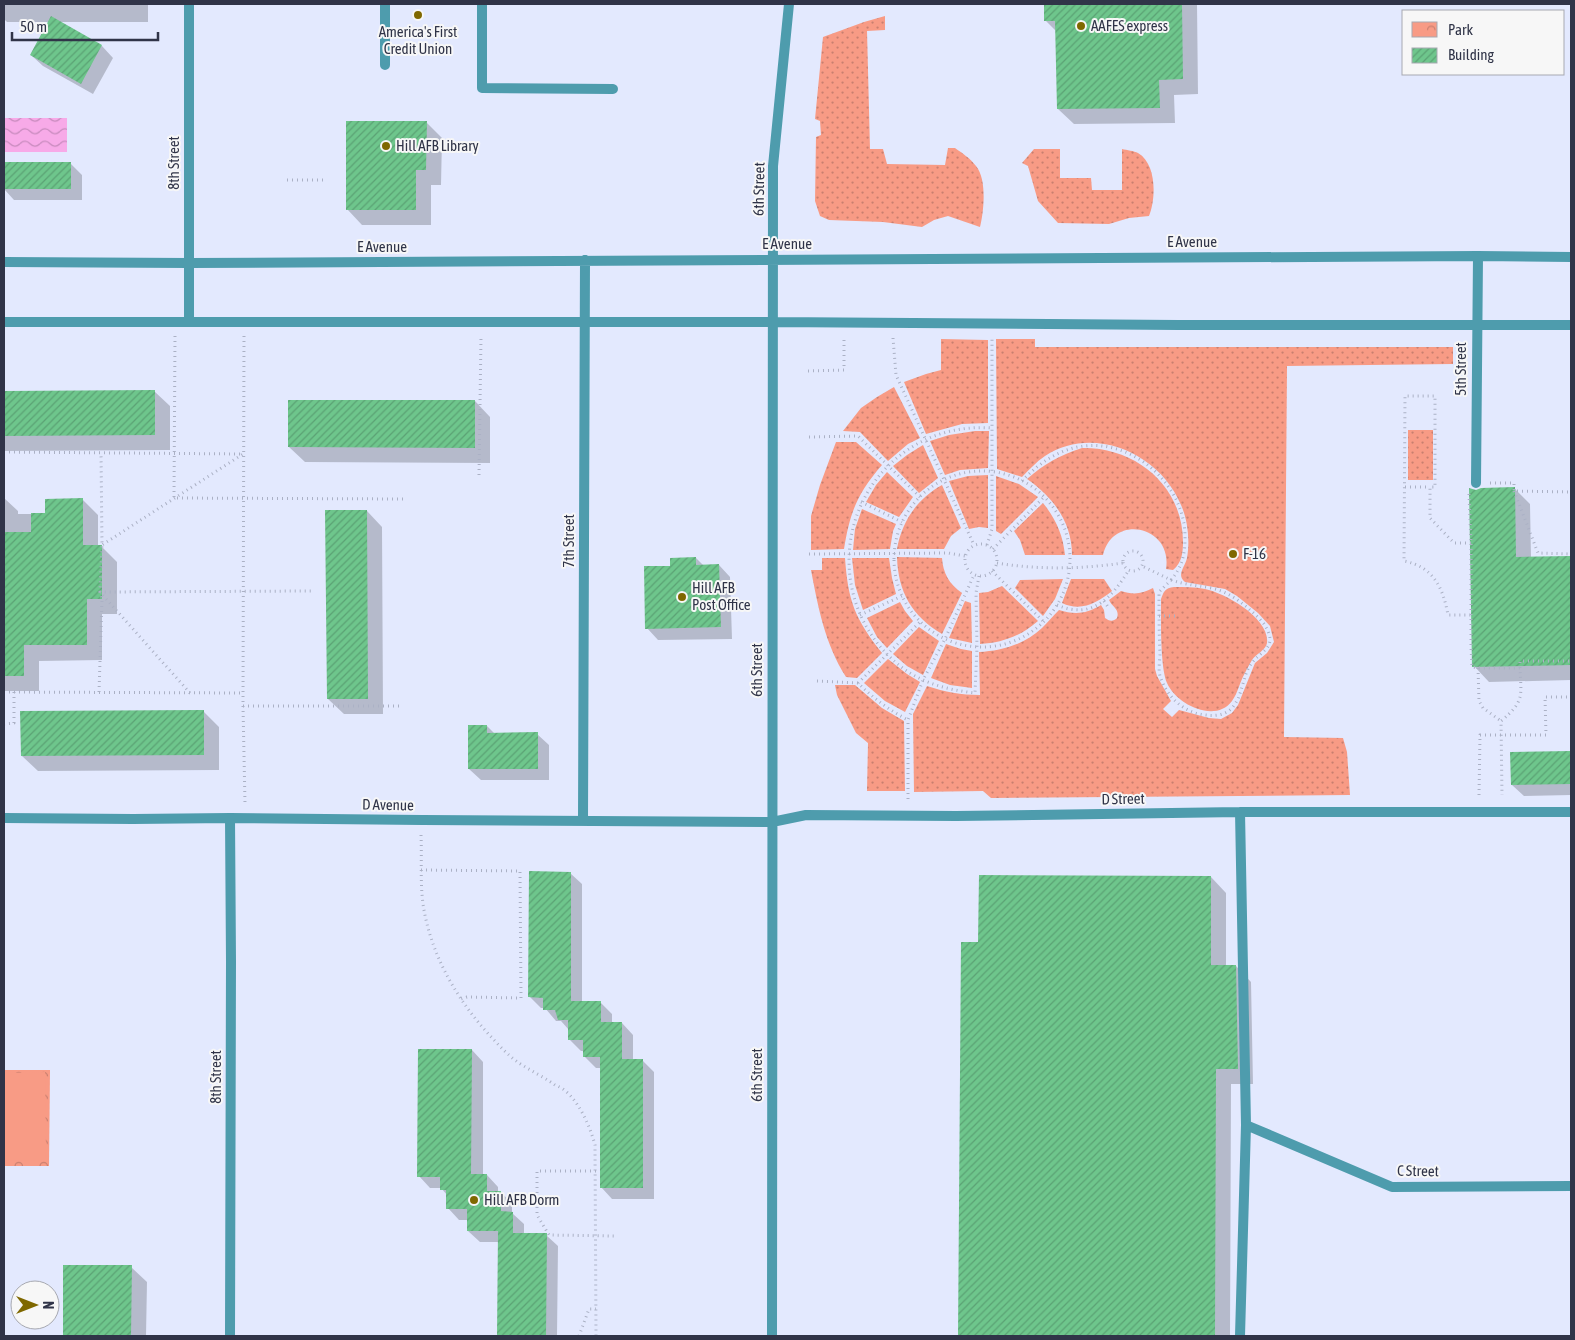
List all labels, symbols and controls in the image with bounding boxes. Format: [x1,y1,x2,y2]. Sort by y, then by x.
marker: America's First Credit Union [412,9,424,21]
scale bar [12,10,159,42]
legend [1402,10,1565,75]
place label: AAFES express [1091,17,1168,34]
text: 50 m [20,18,47,35]
marker: AAFES express [1075,20,1087,32]
text: Park [1448,21,1473,38]
place label: America's First Credit Union [379,23,457,57]
text: Building [1448,46,1494,63]
street label: 8th Street [165,136,182,190]
place label: Hill AFB Library [396,137,479,154]
marker: Hill AFB Library [380,140,392,152]
street label: 6th Street [750,162,767,216]
street label: E Avenue [1167,233,1217,250]
street label: E Avenue [762,235,812,252]
street label: E Avenue [357,238,407,255]
street label: 5th Street [1452,342,1469,396]
street label: 7th Street [560,514,577,568]
place label: F-16 [1243,545,1266,562]
marker: F-16 [1227,548,1239,560]
place label: Hill AFB Post Office [692,579,751,613]
marker: Hill AFB Post Office [676,591,688,603]
street label: 6th Street [748,643,765,697]
street label: D Street [1101,790,1145,807]
street label: D Avenue [362,796,414,813]
street label: 6th Street [748,1048,765,1102]
street label: 8th Street [207,1050,224,1104]
street label: C Street [1397,1162,1439,1179]
place label: Hill AFB Dorm [484,1191,559,1208]
marker: Hill AFB Dorm [468,1194,480,1206]
north arrow [10,1280,60,1330]
text: N [40,1301,56,1309]

